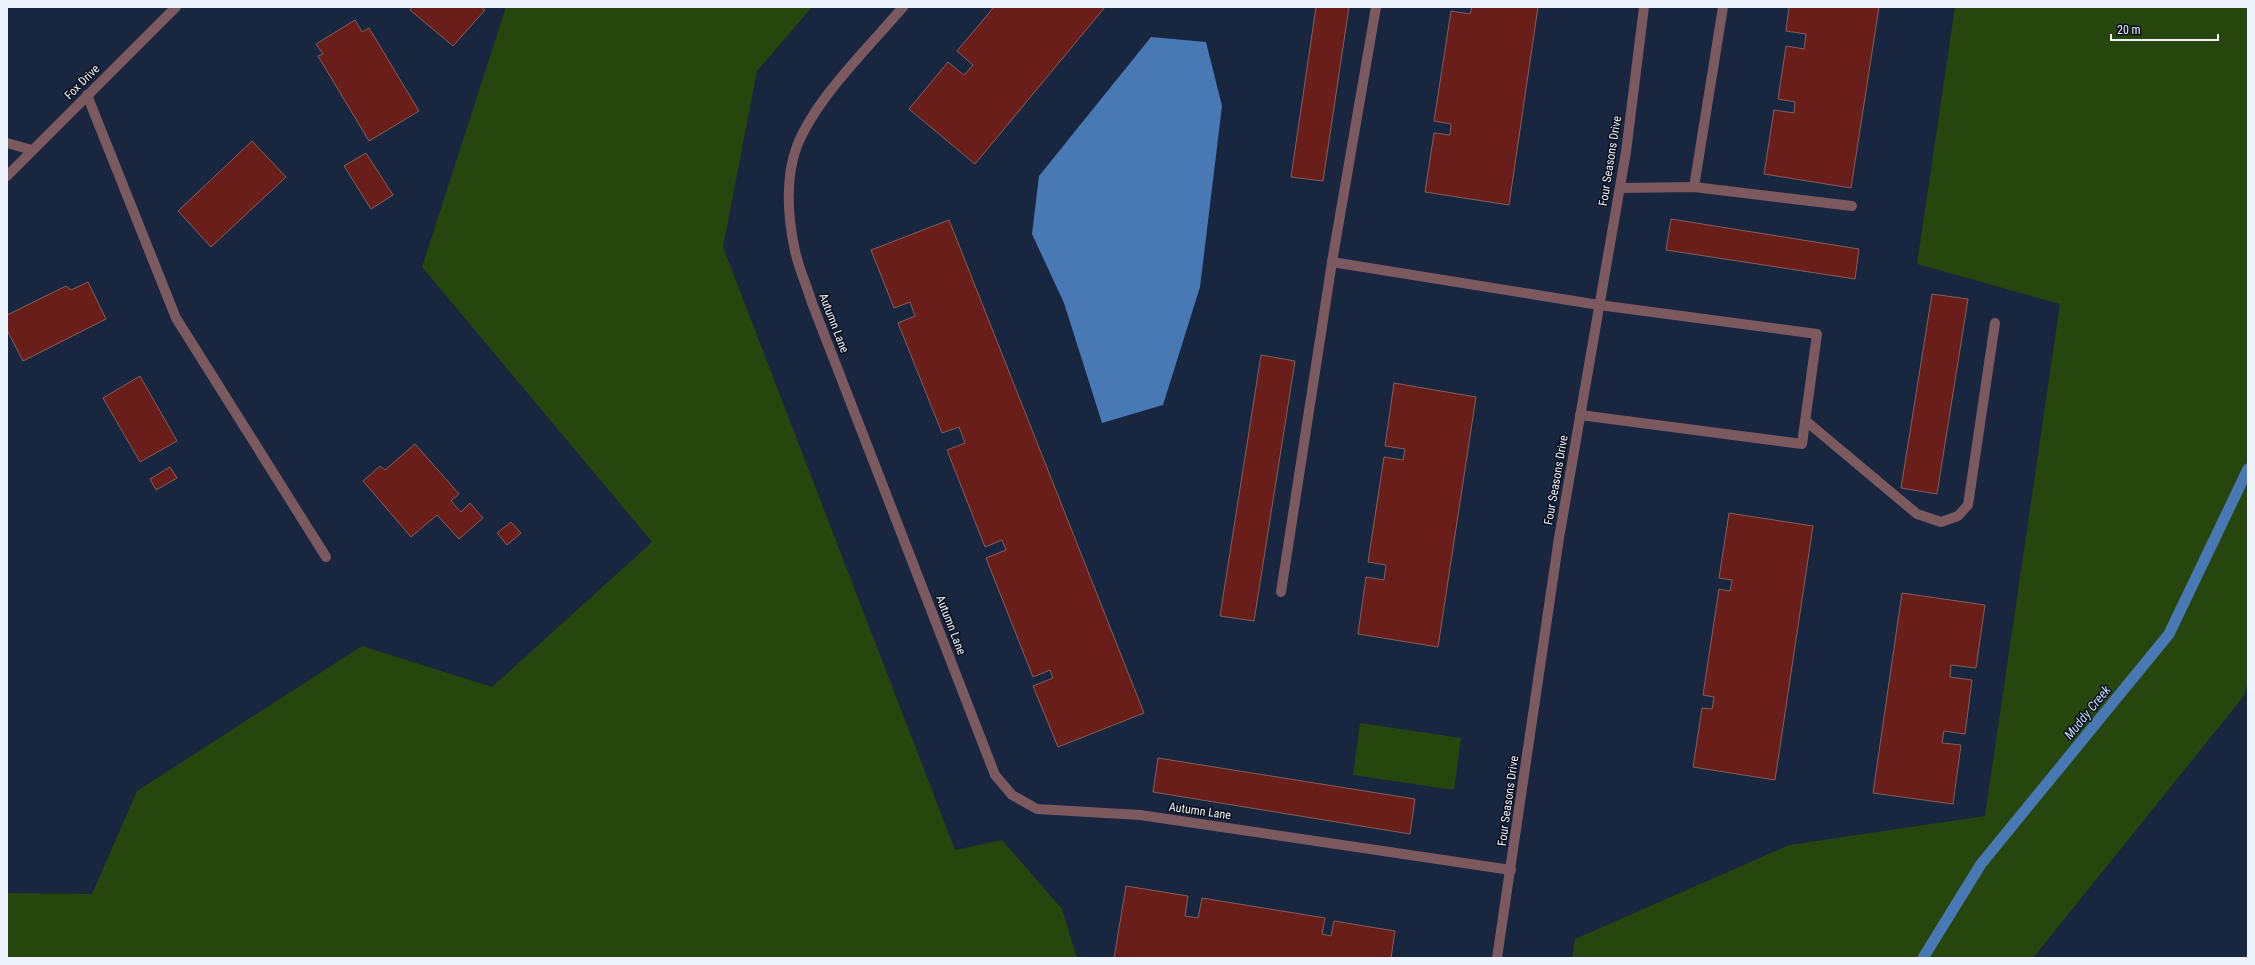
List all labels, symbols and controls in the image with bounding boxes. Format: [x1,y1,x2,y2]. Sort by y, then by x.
scale bar [2111,16,2218,42]
text: 20 m [2117,23,2141,37]
street label: Fox Drive [62,61,103,102]
street label: Four Seasons Drive [1596,115,1624,207]
street label: Autumn Lane [816,291,852,355]
street label: Four Seasons Drive [1541,434,1571,526]
street label: Autumn Lane [933,593,969,657]
water label: Muddy Creek [2061,682,2114,742]
street label: Four Seasons Drive [1495,755,1521,847]
street label: Autumn Lane [1168,800,1232,822]

